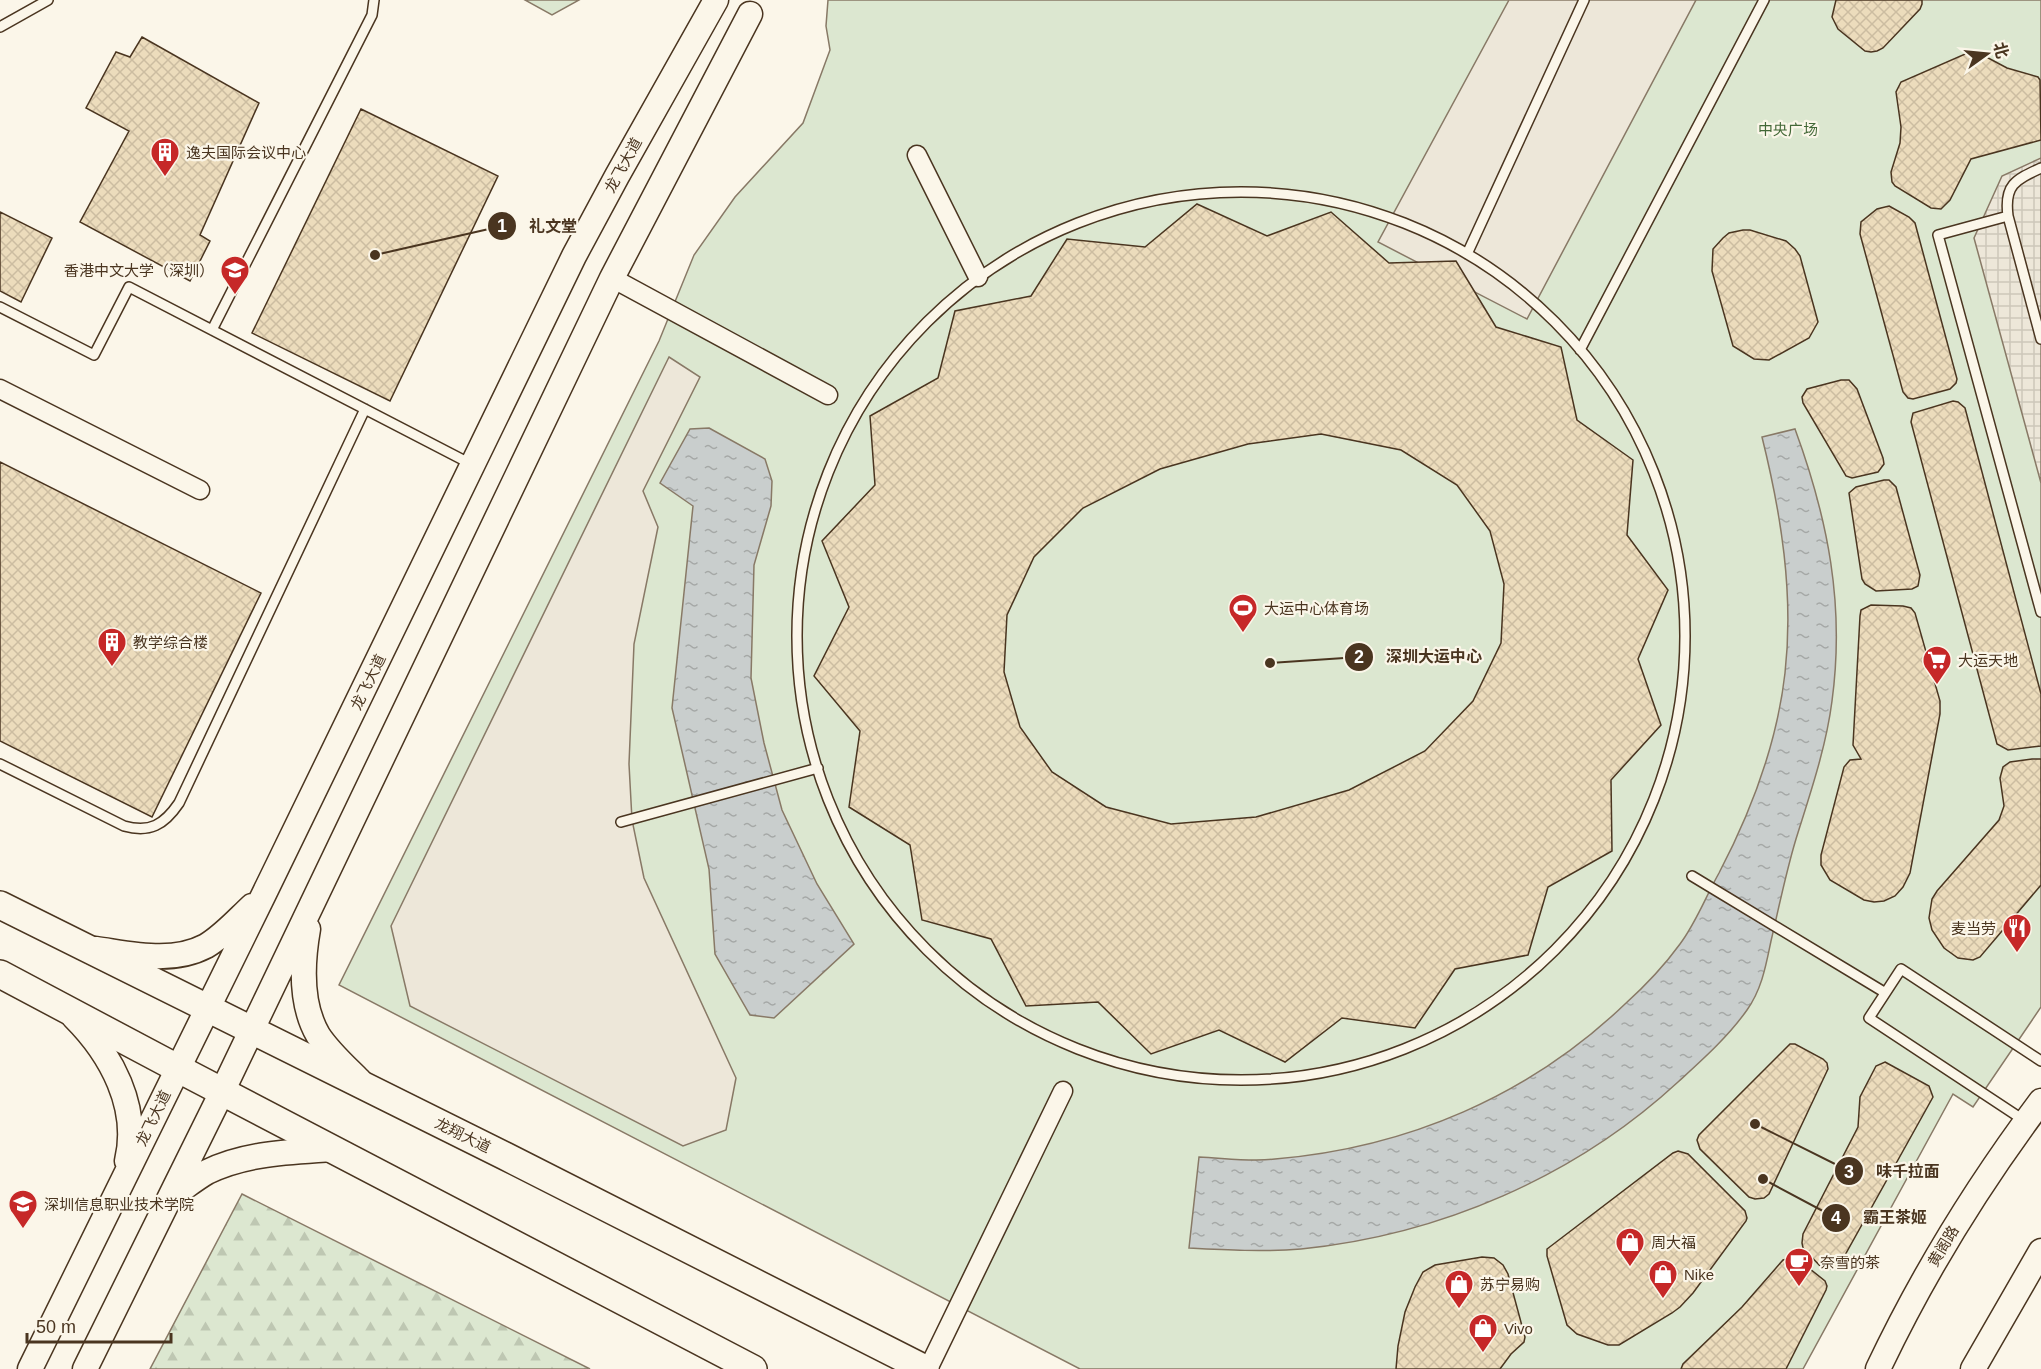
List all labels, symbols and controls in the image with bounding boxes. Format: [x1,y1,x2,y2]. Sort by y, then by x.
north arrow [1957,24,2017,84]
text: 北 [1991,40,2011,60]
park label: 中央广场 [1758,121,1818,138]
street label: 龙飞大道 [601,135,645,195]
building icon: 逸夫国际会议中心 [149,136,181,178]
place label: 逸夫国际会议中心 [186,144,306,161]
callout: 礼文堂 [487,209,589,243]
text: 1 [497,216,507,236]
text: 礼文堂 [529,217,577,235]
school or university icon: 香港中文大学（深圳） [219,254,251,296]
place label: 香港中文大学（深圳） [64,262,214,279]
sports icon: 大运中心体育场 [1227,592,1259,634]
place label: 大运中心体育场 [1264,600,1369,617]
building icon: 教学综合楼 [96,626,128,668]
place label: 教学综合楼 [133,634,208,651]
callout: 深圳大运中心 [1344,640,1494,674]
supermarket icon: 大运天地 [1921,644,1953,686]
text: 2 [1354,647,1364,667]
text: 深圳大运中心 [1386,648,1482,665]
street label: 龙飞大道 [347,651,389,713]
place label: 大运天地 [1958,652,2018,669]
restaurant icon: 麦当劳 [2001,912,2033,954]
place label: 麦当劳 [1951,920,1996,937]
street label: 龙飞大道 [132,1087,174,1149]
street label: 龙翔大道 [432,1114,494,1156]
callout: 味千拉面 [1834,1154,1952,1188]
text: 3 [1844,1162,1854,1182]
text: 味千拉面 [1876,1162,1940,1180]
school or university icon: 深圳信息职业技术学院 [7,1188,39,1230]
place label: 深圳信息职业技术学院 [44,1196,194,1213]
callout: 霸王茶姬 [1821,1201,1939,1235]
text: 4 [1831,1208,1841,1228]
text: 霸王茶姬 [1863,1208,1927,1226]
street label: 黄阁路 [1924,1222,1962,1270]
shop icon: 周大福 [1614,1226,1646,1268]
place label: 周大福 [1651,1234,1696,1251]
cafe icon: 奈雪的茶 [1783,1246,1815,1288]
place label: 奈雪的茶 [1820,1254,1880,1271]
shop icon: Nike [1647,1258,1679,1300]
place label: Nike [1684,1266,1714,1283]
shop icon: 苏宁易购 [1443,1268,1475,1310]
place label: 苏宁易购 [1480,1276,1540,1293]
scale bar [27,1306,171,1344]
shop icon: Vivo [1467,1312,1499,1354]
text: 50 m [36,1317,76,1337]
place label: Vivo [1504,1320,1533,1337]

